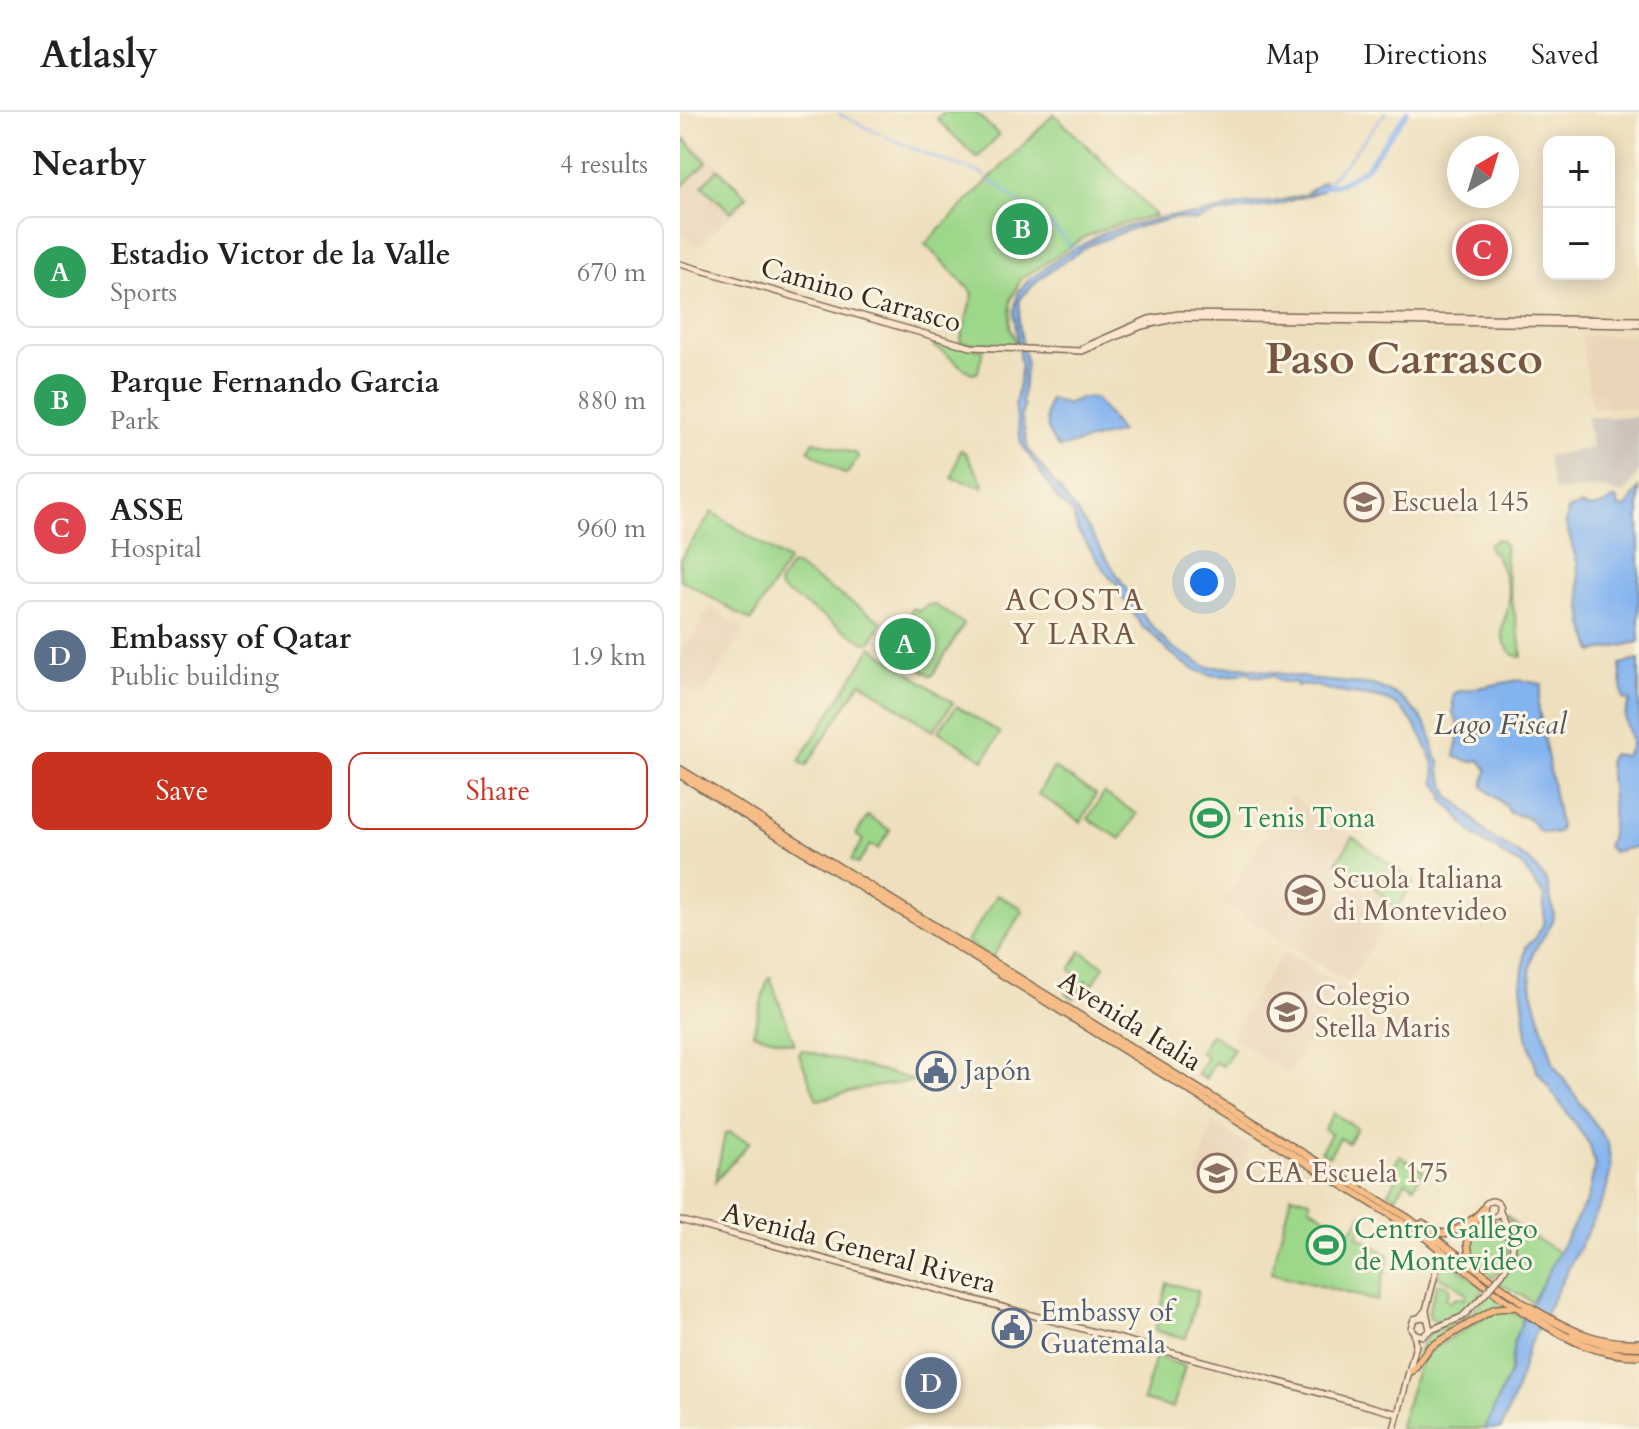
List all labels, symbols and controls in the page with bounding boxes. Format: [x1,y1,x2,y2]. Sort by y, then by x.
text: Atlasly [40,29,158,81]
text: Map [1266,36,1320,74]
text: Directions [1364,36,1487,74]
text: Saved [1531,36,1599,74]
north arrow [1447,136,1519,208]
map controls [1543,136,1615,280]
button: + [1543,136,1615,208]
text: Nearby [32,141,147,187]
text: 4 results [560,147,648,182]
pin: B [996,199,1048,259]
button: − [1543,208,1615,280]
pin: C [1456,220,1508,280]
text: Estadio Victor de la Valle [110,234,451,275]
street label: Camino Carrasco [756,248,966,342]
text: A [50,255,70,290]
text: 670 m [577,255,646,290]
text: Sports [110,275,177,310]
district label: Paso Carrasco [1265,329,1543,389]
text: Parque Fernando Garcia [110,362,440,403]
text: B [51,383,69,418]
text: 880 m [577,383,646,418]
text: Park [110,403,160,438]
school or university icon: Escuela 145 [1343,481,1385,523]
place label: Escuela 145 [1392,483,1529,521]
text: ASSE [110,490,184,531]
text: C [50,511,70,546]
text: 960 m [577,511,646,546]
text: Hospital [110,531,202,566]
your location [1184,562,1224,602]
district label: ACOSTA Y LARA [1005,580,1145,655]
pin: A [879,614,931,674]
text: Embassy of Qatar [110,618,351,659]
text: D [49,639,71,674]
text: 1.9 km [570,639,646,674]
text: Public building [110,659,279,694]
water label: Lago Fiscal [1433,704,1568,745]
button: Save [32,752,332,830]
button: Share [348,752,648,830]
sports icon: Tenis Tona [1189,797,1231,839]
place label: Tenis Tona [1238,799,1376,837]
place label: Scuola Italiana di Montevideo [1333,860,1507,930]
school or university icon: Scuola Italiana di Montevideo [1284,874,1326,916]
street label: Avenida Italia [1051,962,1209,1080]
place label: Colegio Stella Maris [1315,977,1450,1047]
school or university icon: Colegio Stella Maris [1266,991,1308,1033]
public building icon: Japón [915,1050,957,1092]
place label: Japón [960,1052,1032,1090]
school or university icon: CEA Escuela 175 [1196,1152,1238,1194]
place label: CEA Escuela 175 [1245,1154,1448,1192]
street label: Avenida General Rivera [718,1193,1000,1303]
place label: Centro Gallego de Montevideo [1354,1210,1538,1280]
sports icon: Centro Gallego de Montevideo [1305,1224,1347,1266]
place label: Embassy of Guatemala [1040,1293,1177,1363]
public building icon: Embassy of Guatemala [991,1307,1033,1349]
pin: D [905,1353,957,1413]

